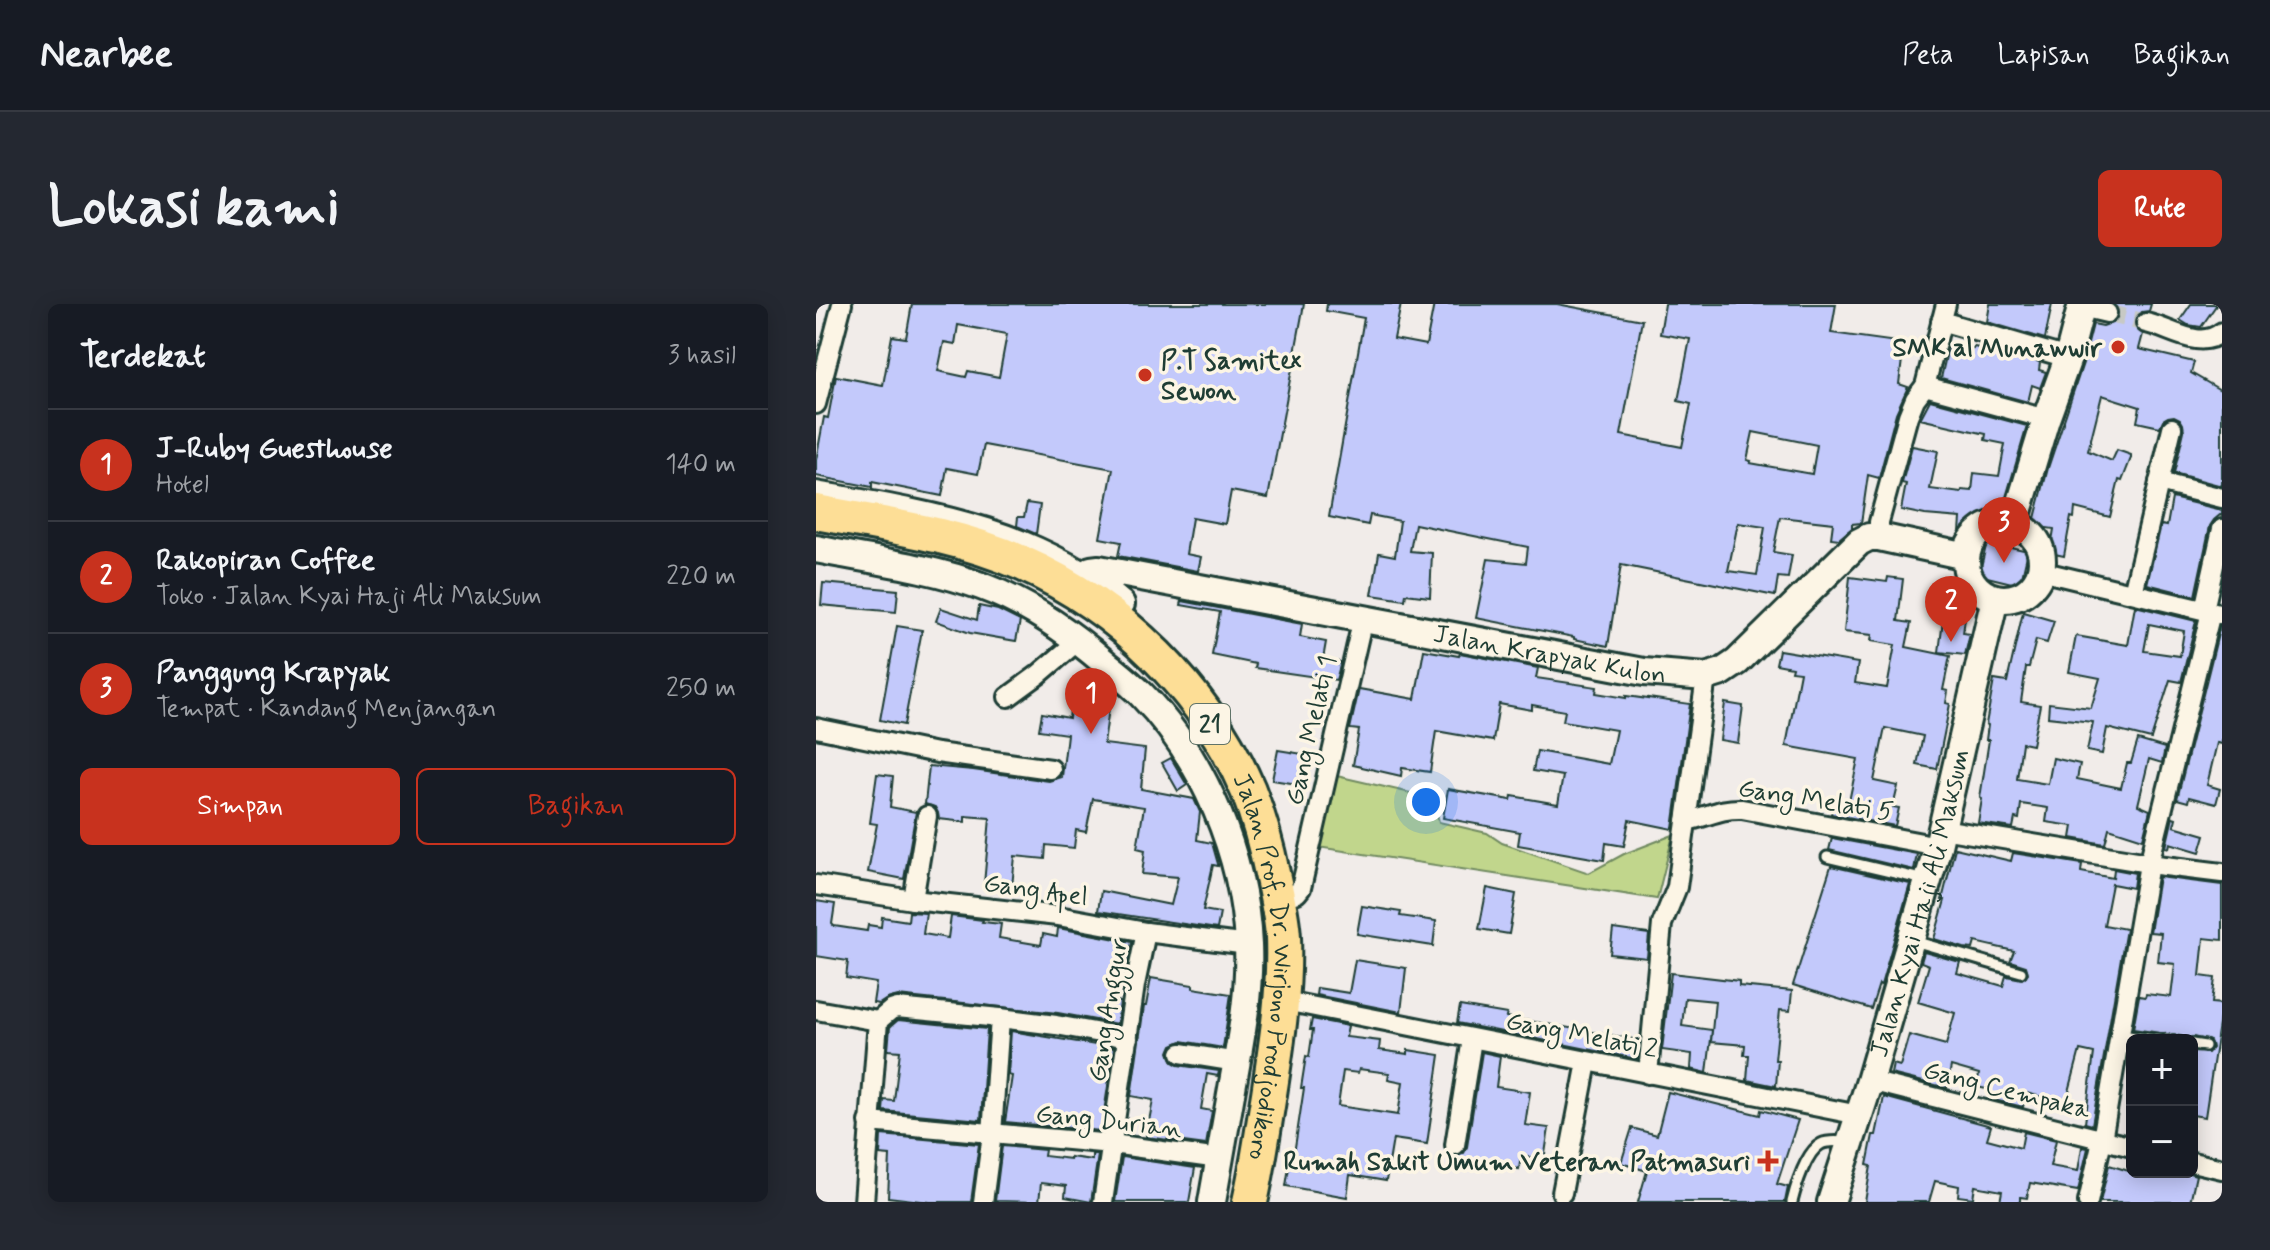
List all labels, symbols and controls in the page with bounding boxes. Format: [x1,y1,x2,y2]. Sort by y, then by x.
text: Nearbee [40,31,173,80]
text: Peta [1902,37,1953,74]
text: Lapisan [1997,37,2090,74]
text: Bagikan [2134,37,2230,74]
button: Rute [2098,170,2222,247]
text: Lokasi kami [48,172,340,245]
place label: SMK al Munawwir [1892,332,2103,366]
text: Terdekat [80,334,206,379]
marker: SMK al Munawwir [2109,338,2127,356]
text: 3 hasil [668,339,736,373]
place label: P.T Samitex Sewon [1161,345,1302,409]
marker: P.T Samitex Sewon [1136,366,1154,384]
text: J-Ruby Guesthouse [156,429,393,468]
text: 1 [100,448,112,482]
text: 140 m [665,448,736,482]
text: Hotel [156,468,209,502]
pin: 3 [1978,497,2030,563]
text: Rakopiran Coffee [156,541,375,580]
text: 2 [100,560,112,594]
text: 220 m [666,560,736,594]
pin: 2 [1925,576,1977,642]
text: Toko · Jalan Kyai Haji Ali Maksum [156,580,542,614]
street label: Jalan Krapyak Kulon [1430,618,1667,693]
street label: Gang Melati 1 [1278,652,1348,809]
text: Panggung Krapyak [156,653,390,692]
pin: 1 [1065,668,1117,734]
text: 3 [100,672,112,706]
text: 250 m [666,672,736,706]
text: Tempat · Kandang Menjangan [156,692,496,726]
road number: 21 [1190,704,1230,744]
street label: Jalan Kyai Haji Ali Maksum [1863,746,1979,1061]
button: Simpan [80,768,400,845]
button: Bagikan [416,768,736,845]
street label: Jalan Prof. Dr. Wirjono Prodjodikoro [1224,768,1298,1163]
street label: Gang Melati 5 [1735,772,1896,832]
your location [1406,782,1446,822]
street label: Gang Apel [981,867,1090,918]
street label: Gang Anggur [1081,936,1140,1085]
street label: Gang Melati 2 [1502,1005,1661,1069]
map controls [2126,1034,2198,1178]
button: + [2126,1034,2198,1106]
street label: Gang Cempaka [1919,1054,2094,1130]
street label: Gang Durian [1034,1097,1184,1149]
button: − [2126,1106,2198,1178]
place label: Rumah Sakit Umum Veteran Patmasuri [1283,1146,1750,1180]
marker: Rumah Sakit Umum Veteran Patmasuri [1757,1150,1779,1172]

